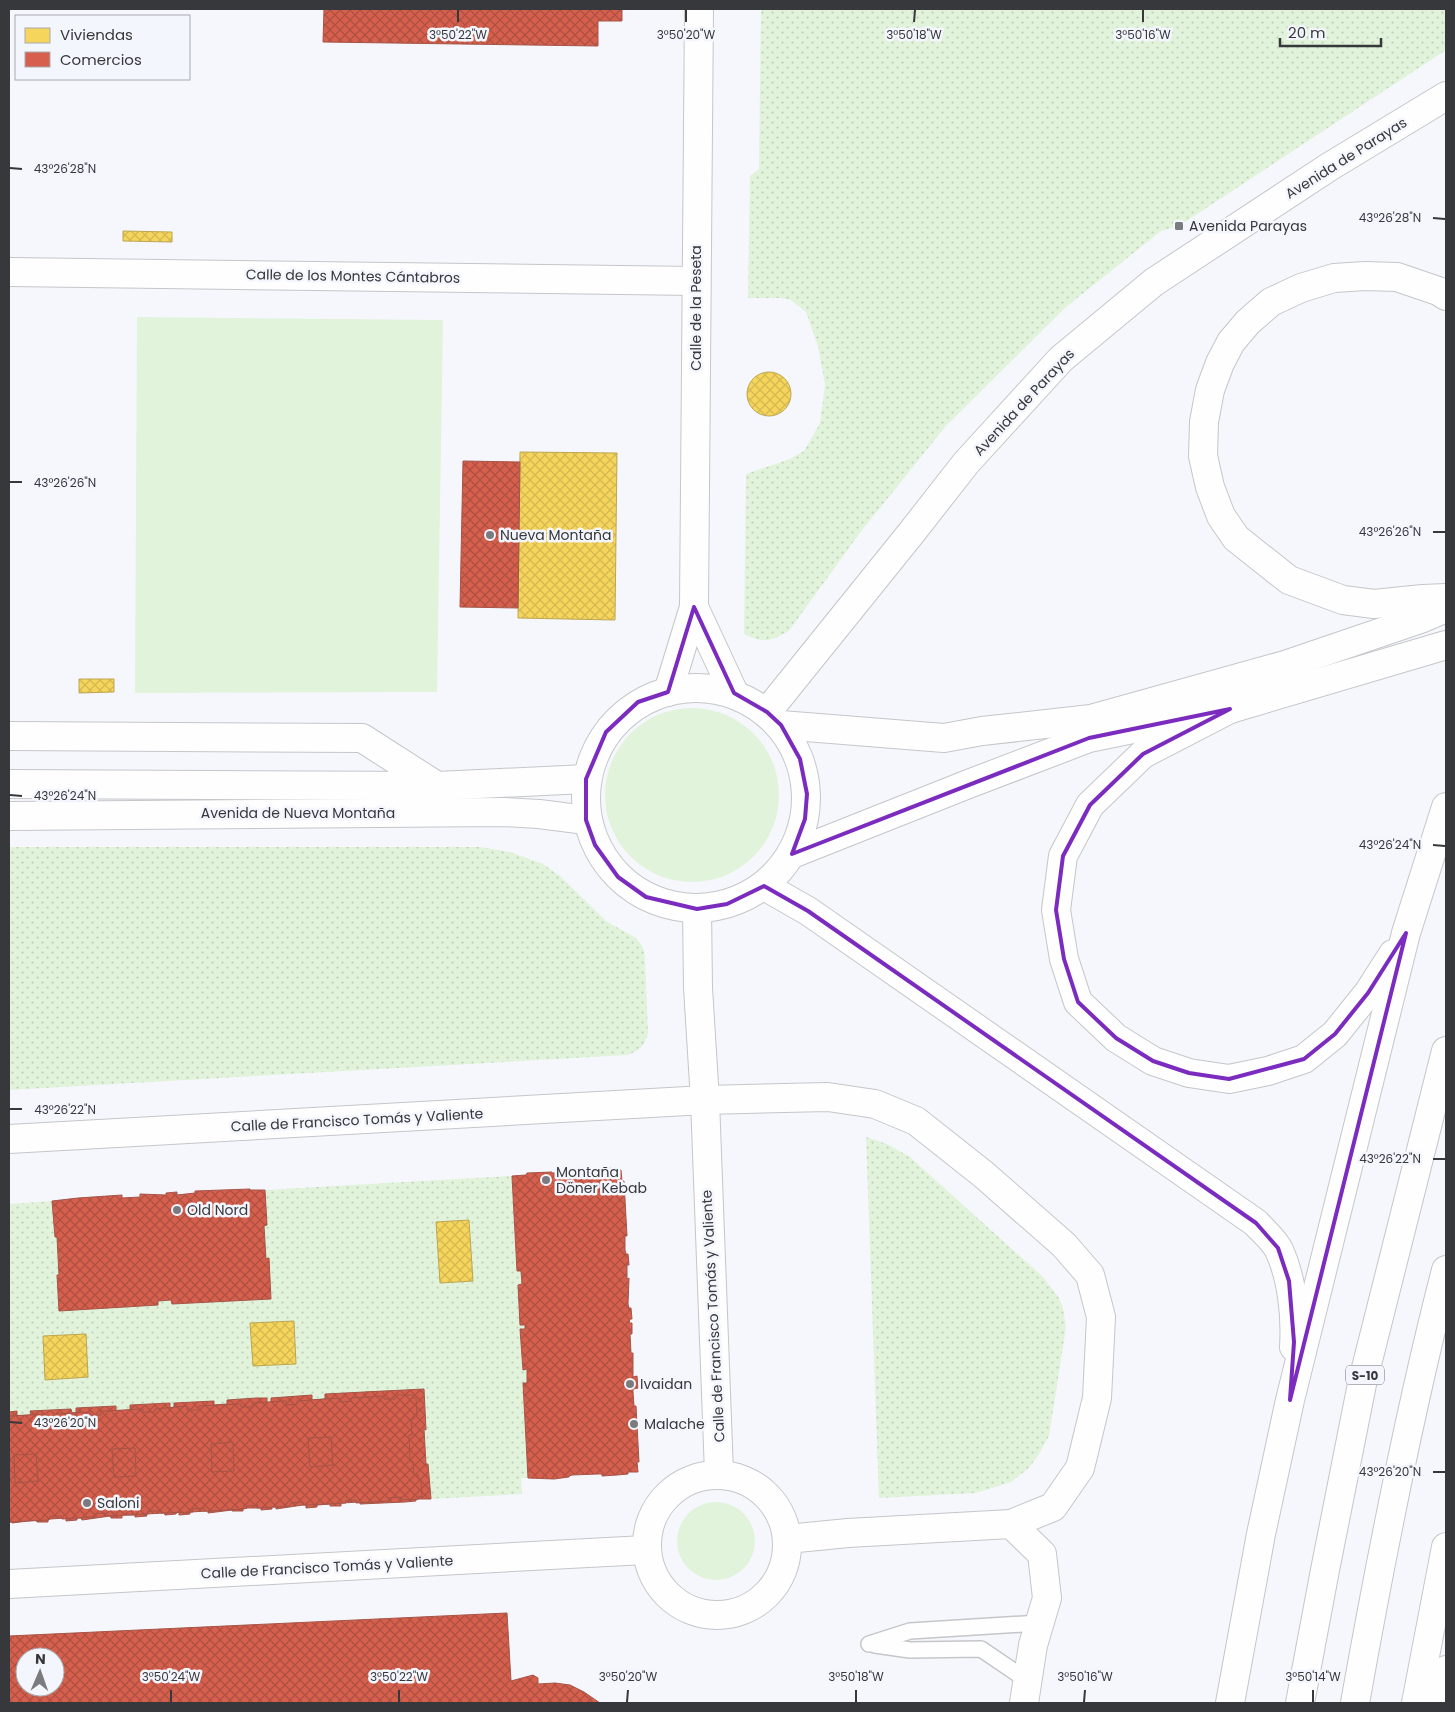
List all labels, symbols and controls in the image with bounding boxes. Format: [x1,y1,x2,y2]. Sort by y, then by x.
legend [15,15,190,80]
scale bar [1280,15,1381,47]
text: 20 m [1288,22,1326,43]
text: Viviendas [60,24,133,45]
text: 3°50'22"W [429,26,487,43]
text: 3°50'20"W [657,26,716,43]
text: 3°50'18"W [886,26,942,43]
text: 3°50'16"W [1115,26,1171,43]
text: Comercios [60,49,142,70]
street label: Avenida de Parayas [1281,112,1411,204]
text: 43°26'28"N [34,160,96,177]
text: 43°26'28"N [1359,209,1421,226]
place label: Avenida Parayas [1189,216,1307,236]
marker: Avenida Parayas [1173,220,1185,232]
street label: Calle de la Peseta [686,245,706,371]
street label: Calle de los Montes Cántabros [246,264,460,288]
street label: Avenida de Parayas [969,344,1079,460]
text: 43°26'26"N [34,474,96,491]
text: 43°26'26"N [1359,523,1421,540]
place label: Nueva Montaña [500,525,612,545]
marker: Nueva Montaña [484,529,496,541]
text: 43°26'24"N [34,787,96,804]
street label: Avenida de Nueva Montaña [201,803,395,823]
text: 43°26'24"N [1359,836,1421,853]
text: 43°26'22"N [34,1101,96,1118]
street label: Calle de Francisco Tomás y Valiente [230,1103,484,1137]
text: 43°26'22"N [1359,1150,1421,1167]
place label: Montaña Döner Kebab [556,1162,647,1198]
marker: Montaña Döner Kebab [540,1174,552,1186]
street label: Calle de Francisco Tomás y Valiente [696,1189,730,1443]
place label: Old Nord [187,1200,248,1220]
marker: Old Nord [171,1204,183,1216]
road number: S-10 [1346,1366,1384,1384]
place label: Ivaidan [640,1374,692,1394]
marker: Ivaidan [624,1378,636,1390]
text: 43°26'20"N [34,1414,96,1431]
place label: Malache [644,1414,705,1434]
marker: Malache [628,1418,640,1430]
text: 43°26'20"N [1359,1463,1421,1480]
place label: Saloni [97,1493,140,1513]
marker: Saloni [81,1497,93,1509]
street label: Calle de Francisco Tomás y Valiente [200,1550,454,1584]
north arrow [15,1647,65,1697]
text: N [35,1649,46,1669]
text: 3°50'24"W [142,1668,201,1685]
text: 3°50'22"W [370,1668,428,1685]
text: 3°50'20"W [599,1668,658,1685]
text: 3°50'18"W [828,1668,884,1685]
text: 3°50'16"W [1057,1668,1113,1685]
text: 3°50'14"W [1285,1668,1341,1685]

